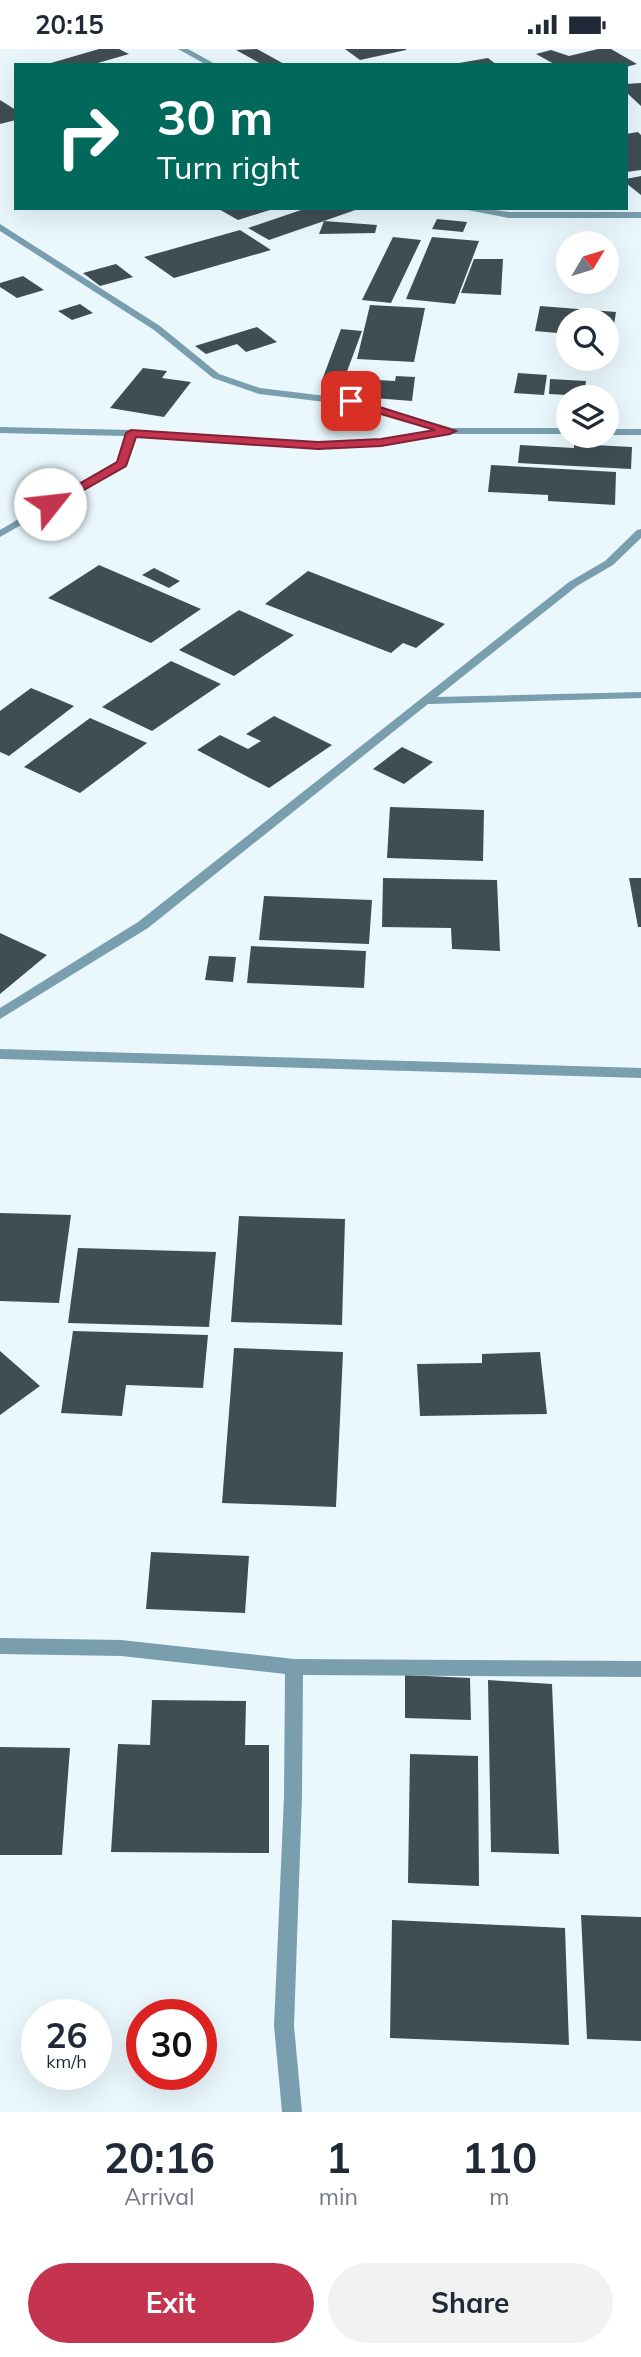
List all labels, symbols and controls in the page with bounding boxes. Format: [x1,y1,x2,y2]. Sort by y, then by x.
text: 20:15 [35,8,104,41]
text: 30 m [157,86,273,147]
icon: right [42,91,133,182]
text: Turn right [157,147,300,187]
north arrow [556,231,620,294]
map controls [556,231,619,448]
button: search [556,308,619,371]
pin [321,371,381,431]
icon: arrive [332,382,370,420]
button: layers [556,385,619,448]
position arrow [13,467,87,541]
speed limit sign: 30 [126,1999,217,2090]
text: 26 [45,2013,88,2057]
text: km/h [46,2050,87,2073]
text: 20:16 [104,2131,215,2184]
text: 1 [326,2131,351,2184]
text: 110 [462,2131,537,2184]
text: Arrival [124,2182,195,2211]
text: min [319,2182,358,2211]
text: m [489,2182,510,2211]
button: Exit [28,2263,314,2343]
button: Share [328,2263,613,2343]

